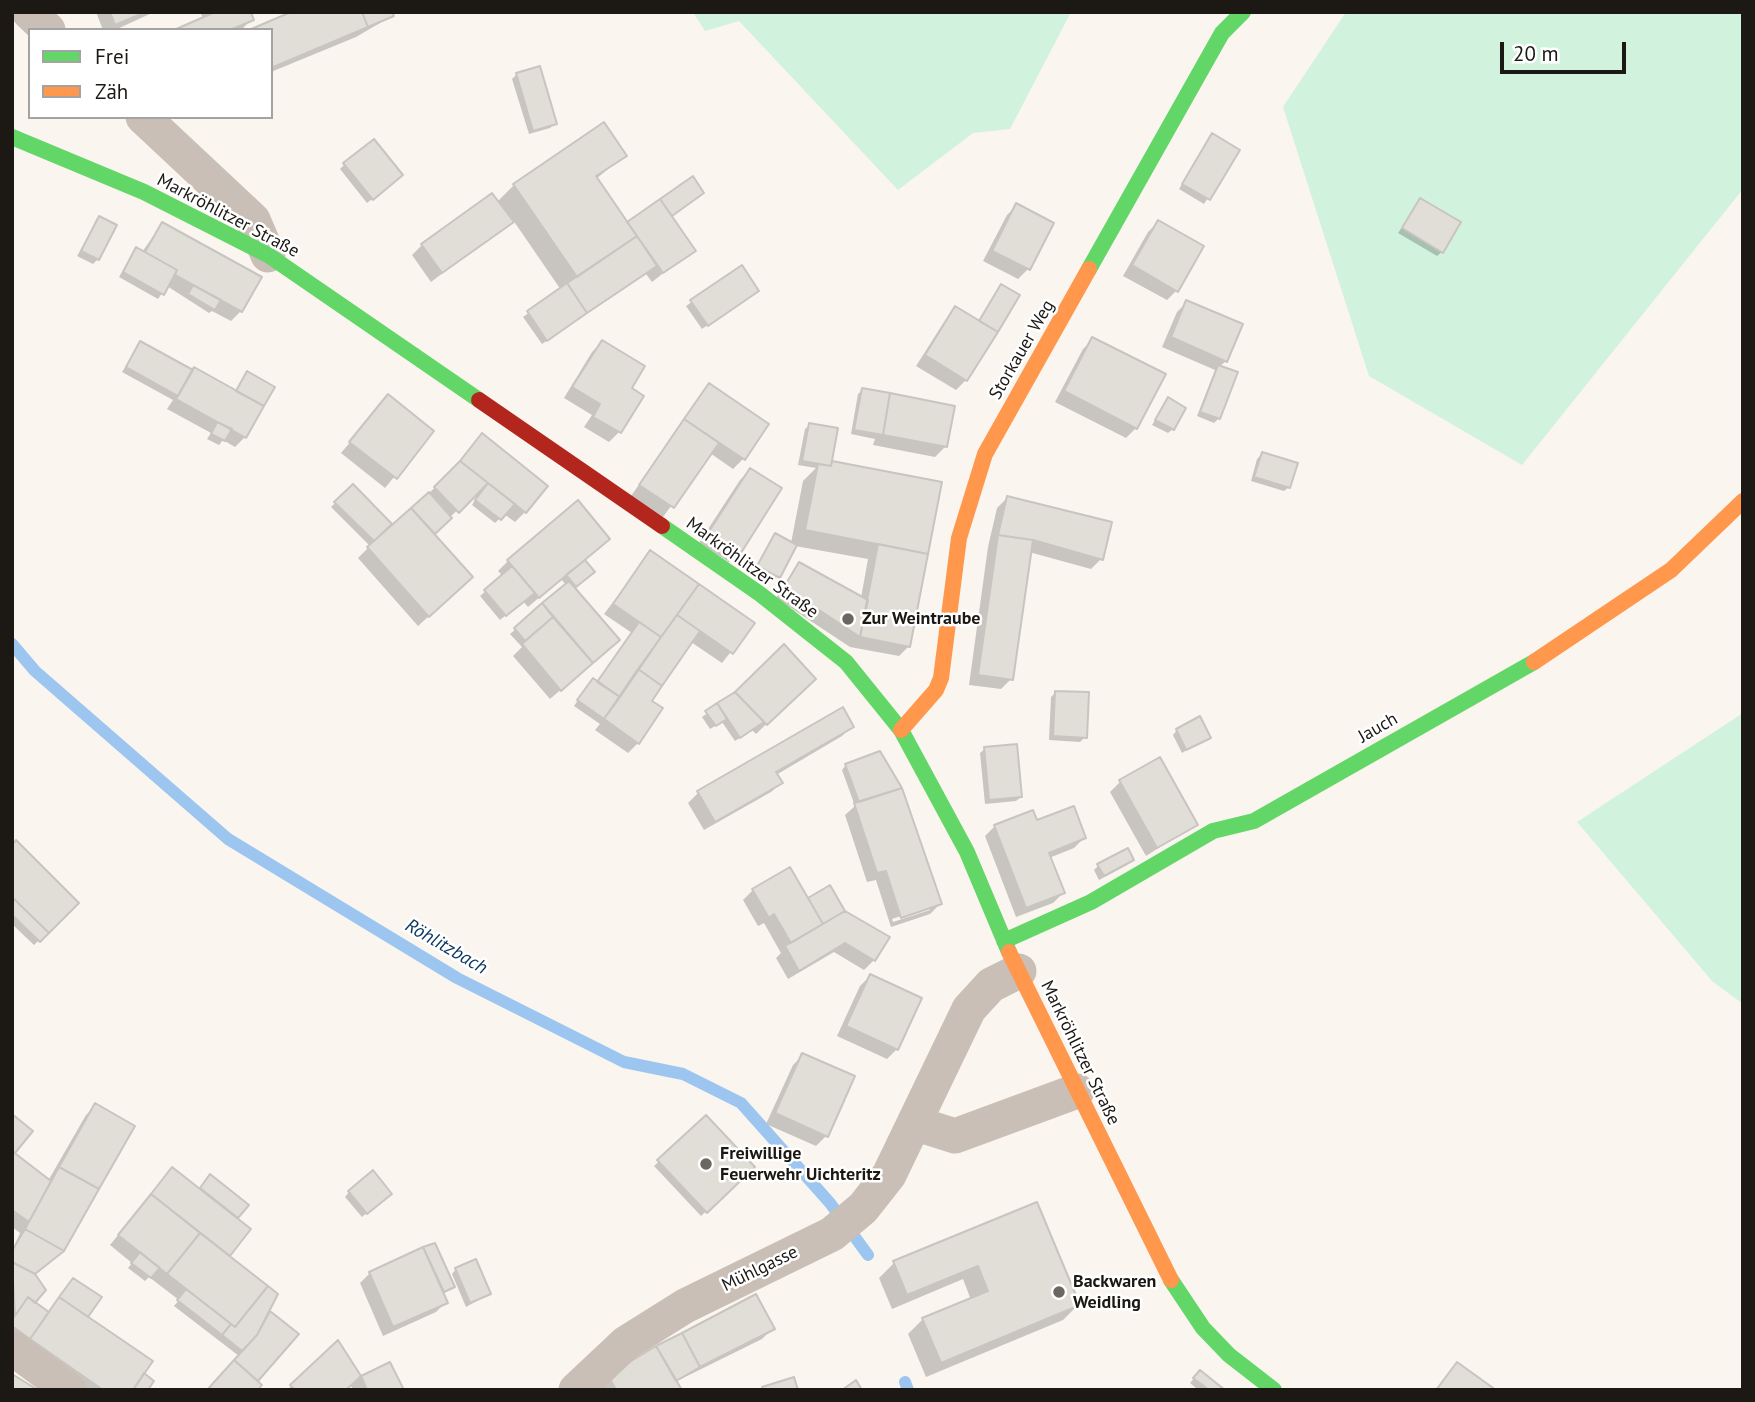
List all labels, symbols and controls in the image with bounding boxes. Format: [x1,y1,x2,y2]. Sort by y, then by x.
legend [28,28,273,119]
scale bar [1503,28,1629,72]
text: 20 m [1513,40,1559,67]
text: Frei [95,43,129,70]
text: Zäh [95,78,128,105]
street label: Markröhlitzer Straße [153,169,303,263]
street label: Storkauer Weg [985,296,1059,404]
street label: Markröhlitzer Straße [682,513,822,623]
place label: Zur Weintraube [862,608,980,630]
marker: Zur Weintraube [840,611,856,627]
street label: Jauch [1354,708,1402,748]
water label: Röhlitzbach [401,914,491,980]
street label: Markröhlitzer Straße [1036,977,1124,1129]
place label: Freiwillige Feuerwehr Uichteritz [720,1143,881,1186]
marker: Freiwillige Feuerwehr Uichteritz [698,1156,714,1172]
street label: Mühlgasse [718,1241,802,1297]
place label: Backwaren Weidling [1073,1271,1156,1314]
marker: Backwaren Weidling [1051,1284,1067,1300]

